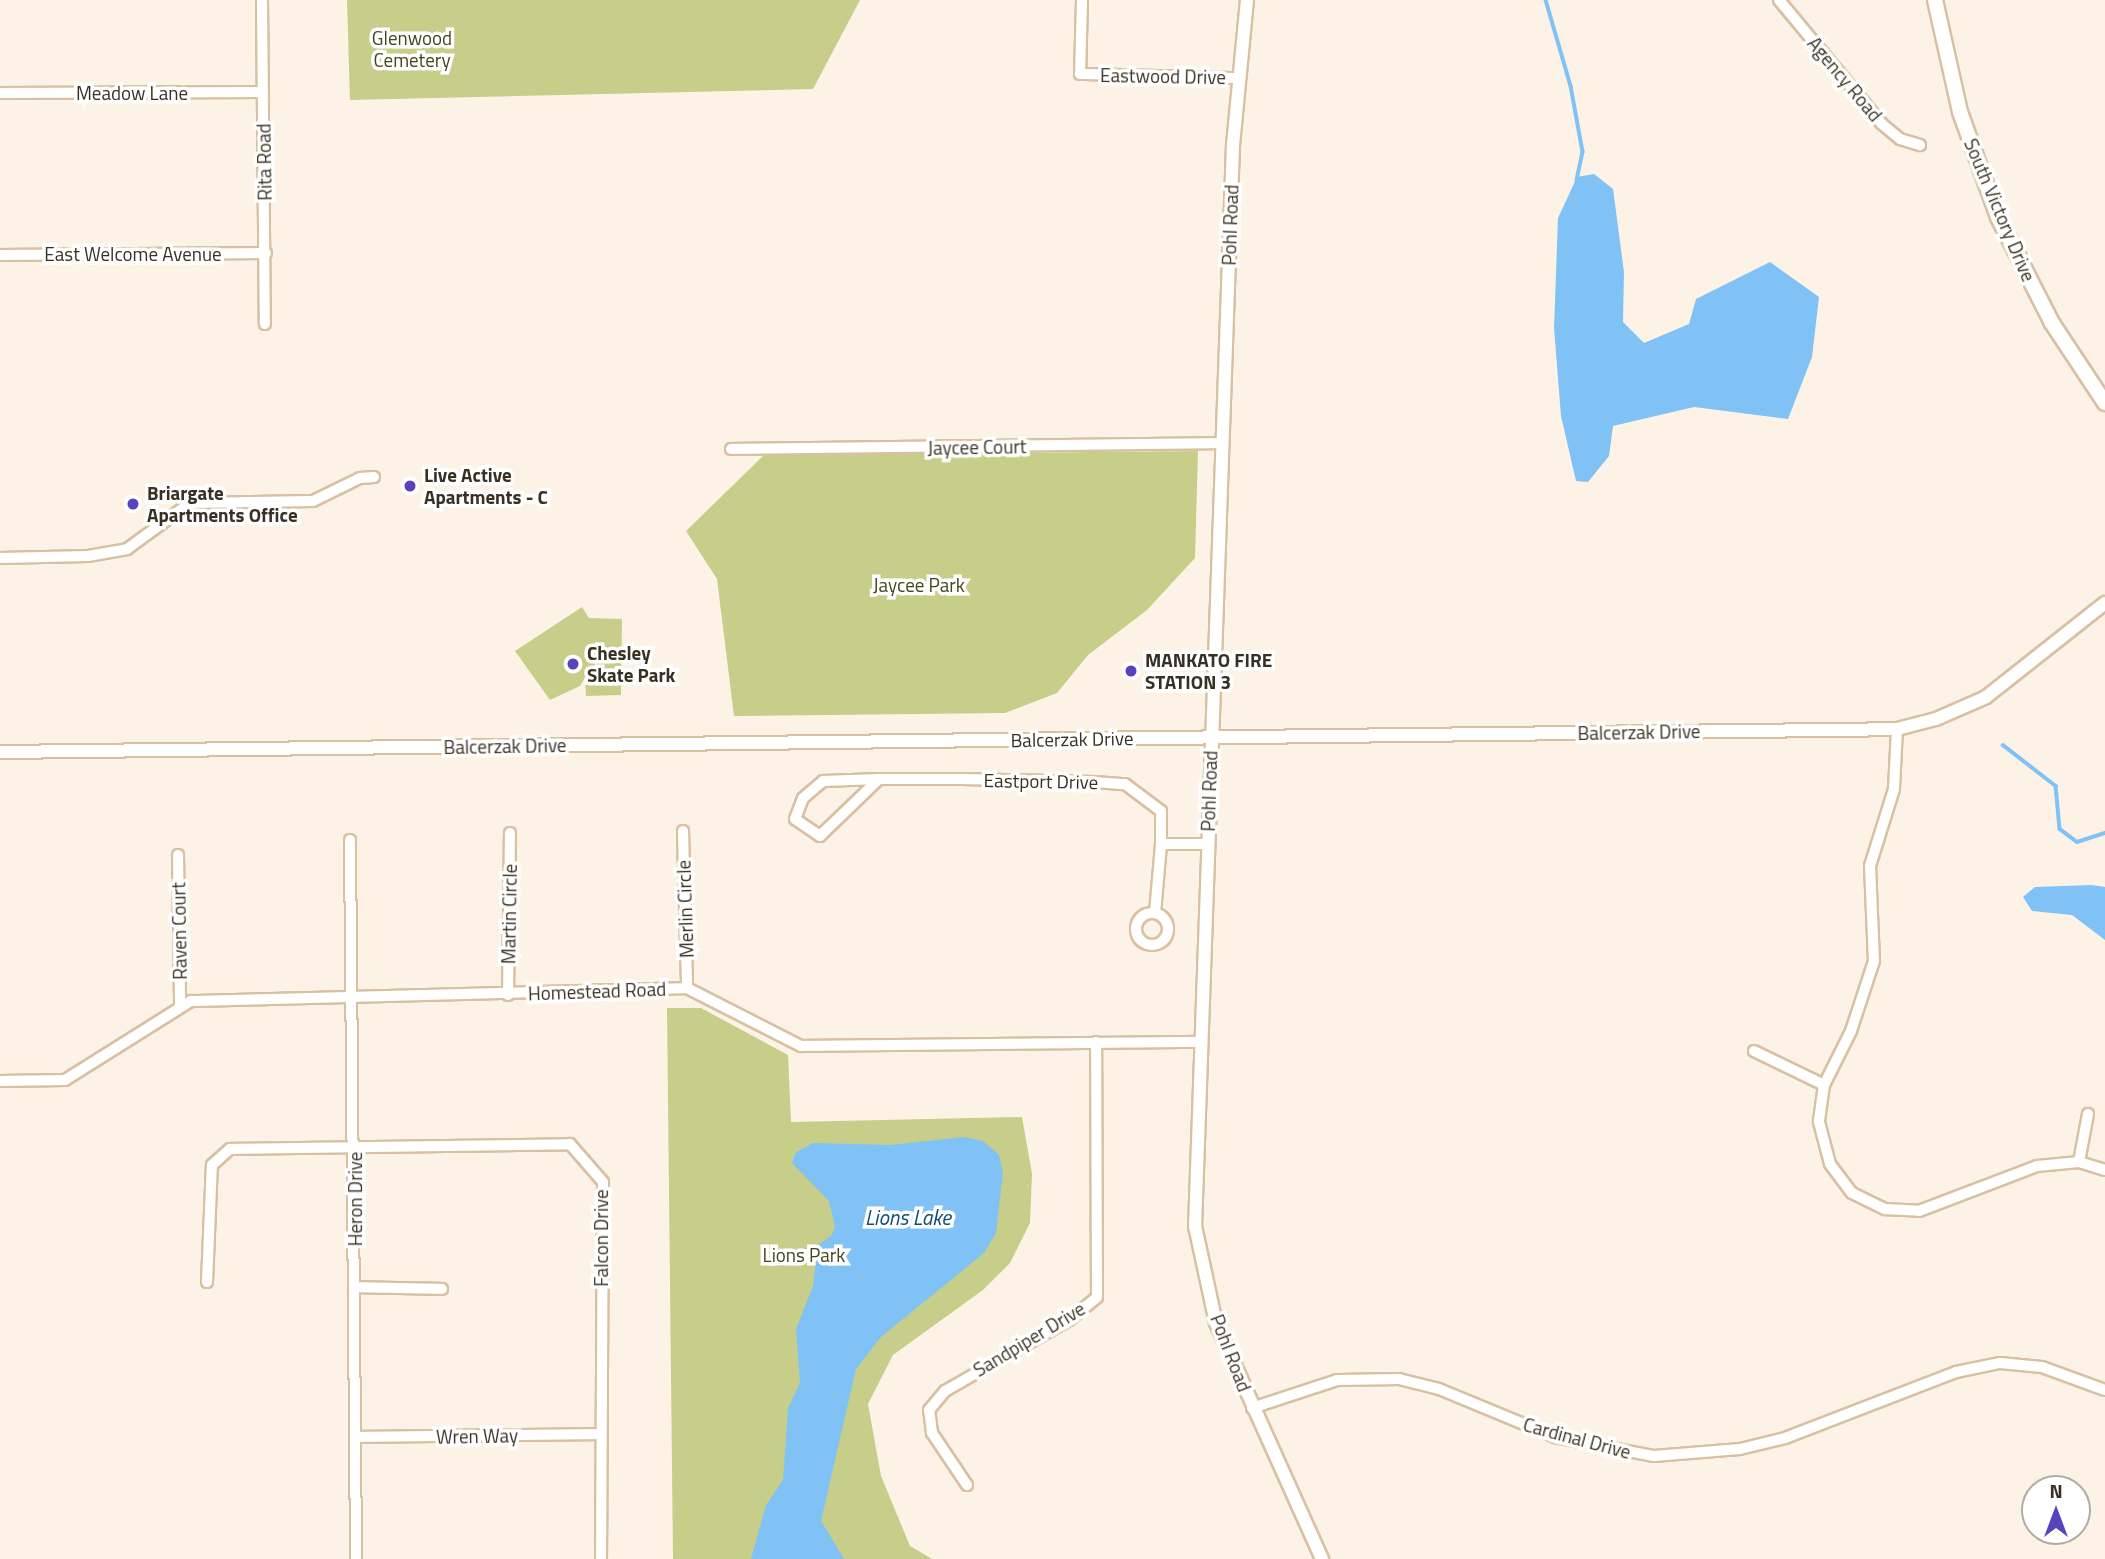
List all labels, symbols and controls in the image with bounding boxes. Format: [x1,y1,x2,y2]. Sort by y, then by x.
park label: Glenwood Cemetery [372,27,452,71]
street label: Agency Road [1803,32,1887,126]
street label: Eastwood Drive [1100,64,1226,88]
street label: Meadow Lane [76,82,188,104]
street label: Rita Road [252,123,276,201]
street label: South Victory Drive [1960,135,2040,285]
street label: Pohl Road [1217,184,1243,266]
street label: East Welcome Avenue [44,243,222,265]
street label: Jaycee Court [927,435,1027,459]
place label: Live Active Apartments - C [424,464,548,508]
marker: Live Active Apartments - C [402,478,418,494]
place label: Briargate Apartments Office [147,482,298,526]
marker: Briargate Apartments Office [125,496,141,512]
park label: Jaycee Park [873,574,965,596]
place label: Chesley Skate Park [587,642,675,686]
place label: MANKATO FIRE STATION 3 [1145,649,1272,693]
marker: Chesley Skate Park [565,656,581,672]
marker: MANKATO FIRE STATION 3 [1123,663,1139,679]
street label: Balcerzak Drive [1577,720,1701,744]
street label: Balcerzak Drive [1010,727,1134,751]
street label: Balcerzak Drive [443,734,567,758]
street label: Pohl Road [1196,750,1222,832]
street label: Eastport Drive [984,769,1098,793]
street label: Merlin Circle [672,860,698,958]
street label: Martin Circle [497,864,521,964]
street label: Raven Court [167,882,191,980]
street label: Homestead Road [528,977,666,1005]
street label: Heron Drive [344,1152,366,1246]
street label: Falcon Drive [590,1189,612,1287]
water label: Lions Lake [865,1204,951,1230]
park label: Lions Park [763,1244,845,1266]
street label: Sandpiper Drive [969,1297,1089,1381]
street label: Pohl Road [1206,1311,1256,1395]
street label: Cardinal Drive [1521,1413,1633,1463]
street label: Wren Way [436,1424,518,1448]
north arrow [2021,1475,2091,1545]
text: N [2049,1476,2063,1505]

